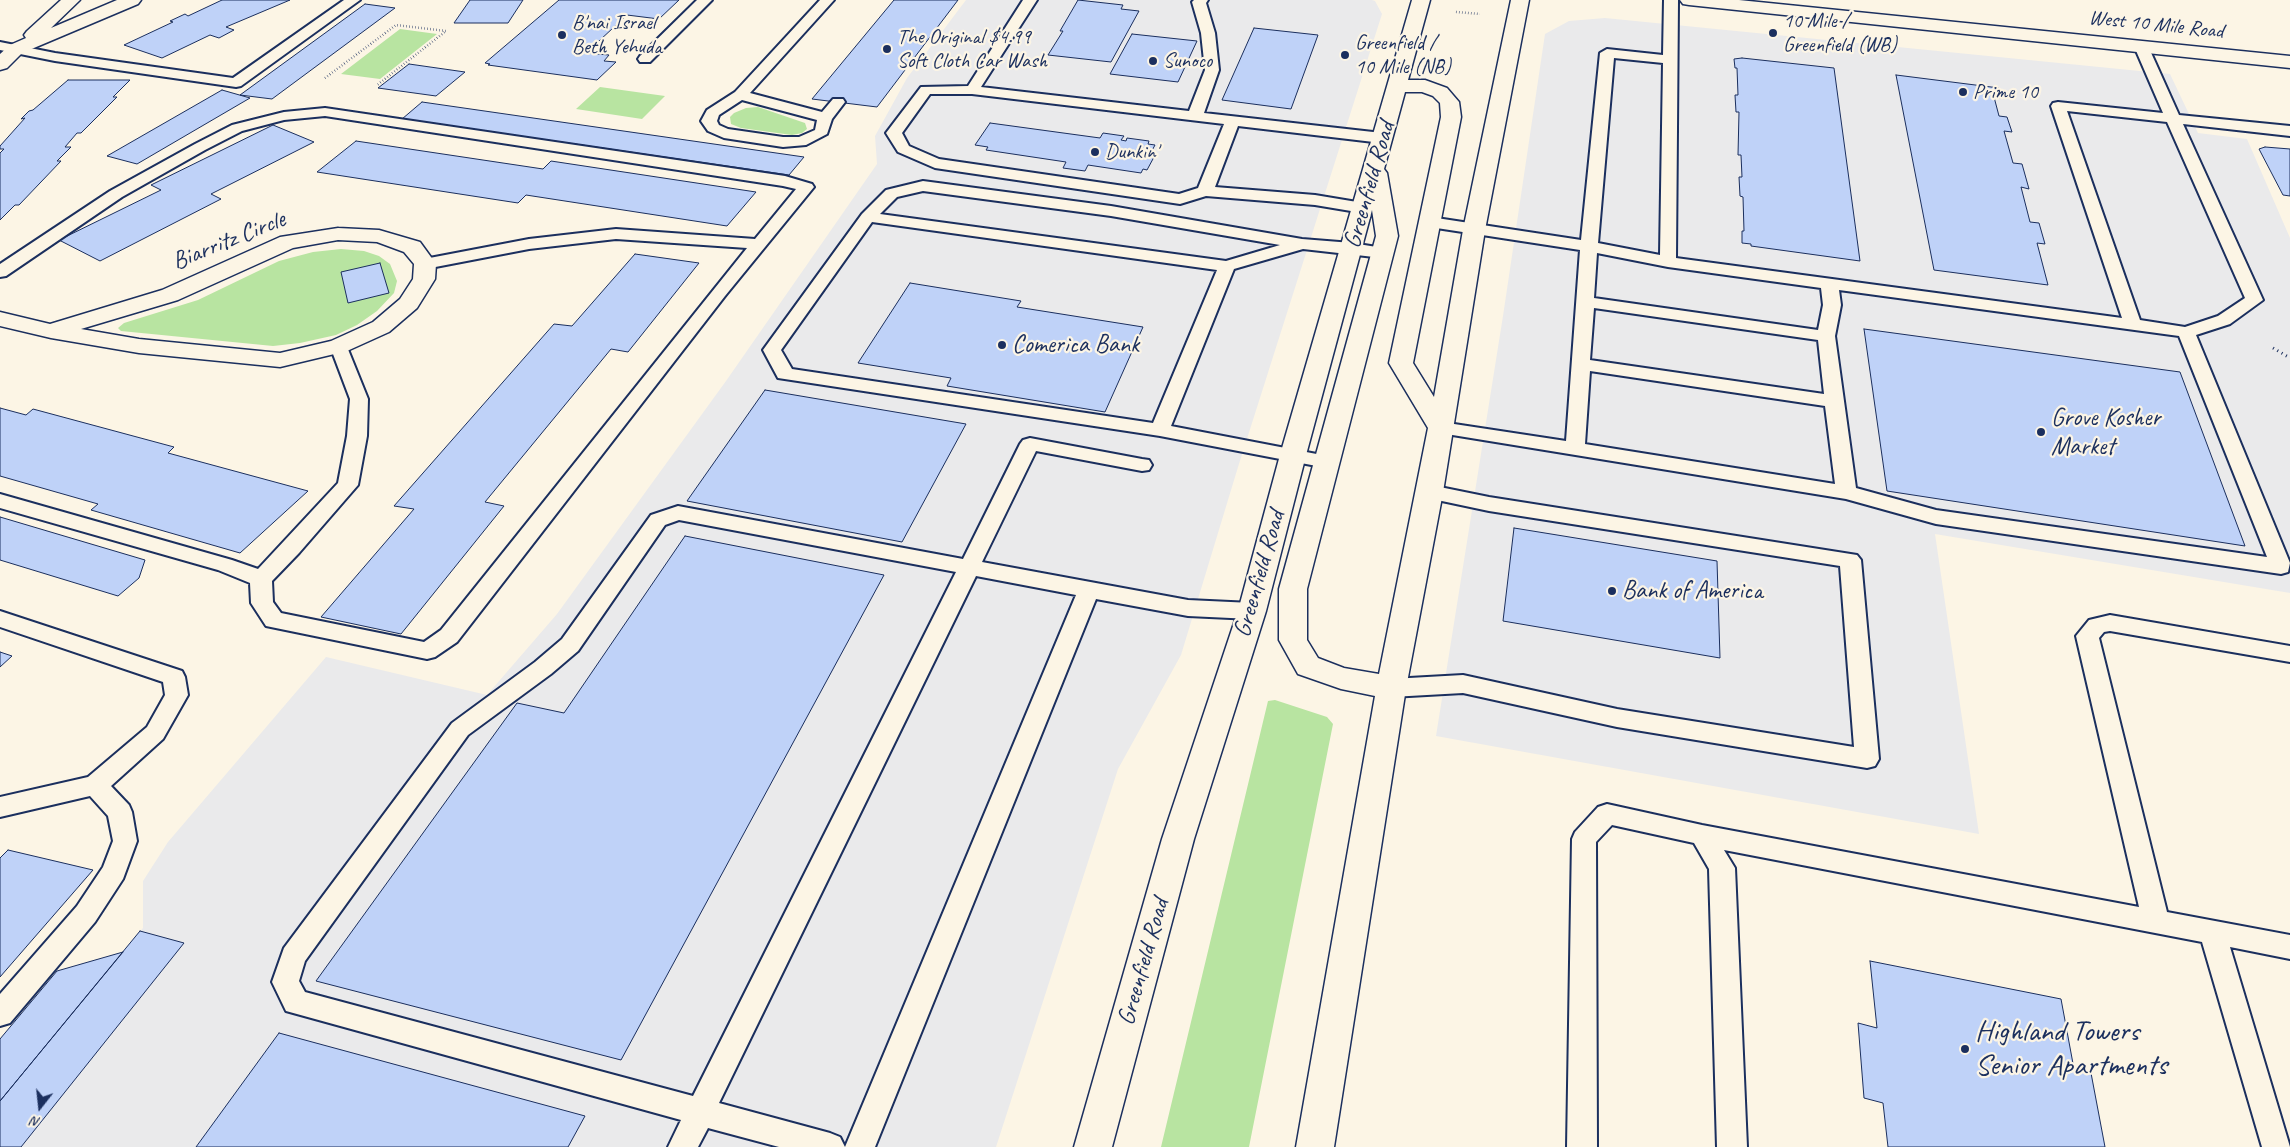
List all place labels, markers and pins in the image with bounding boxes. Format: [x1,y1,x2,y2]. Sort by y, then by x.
place label: 10 Mile / Greenfield (WB) [1783,8,1897,58]
place label: B'nai Israel Beth Yehuda [572,10,662,60]
place label: The Original $4.99 Soft Cloth Car Wash [897,24,1047,74]
marker: 10 Mile / Greenfield (WB) [1767,27,1779,39]
marker: B'nai Israel Beth Yehuda [556,29,568,41]
place label: Greenfield / 10 Mile (NB) [1355,30,1451,80]
marker: The Original $4.99 Soft Cloth Car Wash [881,43,893,55]
place label: Sunoco [1163,48,1212,74]
marker: Greenfield / 10 Mile (NB) [1339,49,1351,61]
marker: Sunoco [1147,55,1159,67]
place label: Prime 10 [1973,79,2038,105]
marker: Prime 10 [1957,86,1969,98]
place label: Dunkin' [1105,139,1158,165]
marker: Dunkin' [1089,146,1101,158]
place label: Comerica Bank [1012,330,1139,360]
marker: Comerica Bank [996,339,1008,351]
place label: Grove Kosher Market [2051,403,2160,462]
marker: Grove Kosher Market [2035,426,2047,438]
place label: Bank of America [1622,576,1762,606]
marker: Bank of America [1606,585,1618,597]
place label: Highland Towers Senior Apartments [1975,1014,2167,1084]
marker: Highland Towers Senior Apartments [1959,1043,1971,1055]

